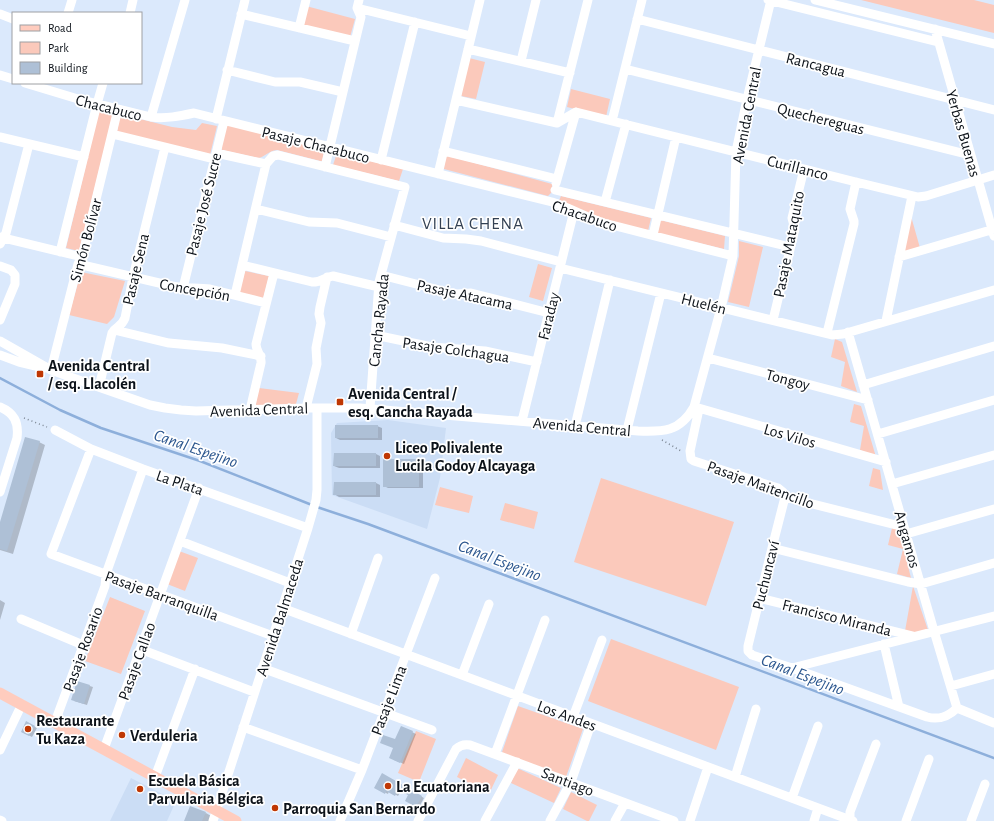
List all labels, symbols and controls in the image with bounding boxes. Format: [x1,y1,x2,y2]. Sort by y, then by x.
legend [12,12,142,84]
text: Road [48,22,72,34]
text: Park [48,42,69,54]
street label: Rancagua [784,50,847,80]
text: Building [48,62,88,74]
street label: Avenida Central [730,65,764,165]
street label: Yerbas Buenas [943,88,983,179]
street label: Chacabuco [74,92,144,124]
street label: Quechereguas [775,100,866,139]
street label: Pasaje Chacabuco [260,124,372,167]
street label: Pasaje José Sucre [183,151,225,258]
street label: Curillanco [765,153,830,183]
street label: Pasaje Mataquito [771,189,808,299]
street label: Simón Bolívar [67,196,105,284]
street label: Chacabuco [550,197,619,235]
district label: VILLA CHENA [422,215,524,232]
street label: Pasaje Sena [120,232,153,307]
street label: Cancha Rayada [366,273,393,368]
street label: Concepción [158,276,231,304]
street label: Pasaje Atacama [415,277,514,314]
street label: Faraday [535,291,564,342]
street label: Huelén [680,291,728,317]
street label: Pasaje Colchagua [401,335,510,366]
place label: Avenida Central / esq. Llacolén [47,358,150,392]
street label: Tongoy [764,366,812,395]
marker: Avenida Central / esq. Llacolén [35,369,45,379]
place label: Avenida Central / esq. Cancha Rayada [348,386,473,421]
marker: Avenida Central / esq. Cancha Rayada [335,397,345,407]
street label: Avenida Central [210,400,308,420]
street label: Avenida Central [532,415,632,439]
street label: Los Vilos [762,421,818,451]
water label: Canal Espejino [151,426,240,472]
place label: Liceo Polivalente Lucila Godoy Alcayaga [395,440,536,475]
marker: Liceo Polivalente Lucila Godoy Alcayaga [382,451,392,461]
street label: Pasaje Maitencillo [705,458,817,513]
street label: La Plata [154,467,205,498]
street label: Angamos [891,509,923,570]
water label: Canal Espejino [456,537,544,585]
street label: Puchuncaví [750,539,782,612]
street label: Avenida Balmaceda [253,557,307,678]
street label: Pasaje Barranquilla [102,568,221,625]
street label: Francisco Miranda [780,597,893,639]
street label: Pasaje Rosario [60,605,107,694]
street label: Pasaje Callao [115,620,159,703]
water label: Canal Espejino [759,651,847,699]
street label: Pasaje Lima [368,663,411,738]
street label: Los Andes [535,698,598,734]
place label: Restaurante Tu Kaza [36,713,115,747]
marker: Restaurante Tu Kaza [23,724,33,734]
place label: Verduleria [130,728,198,744]
marker: Verduleria [117,730,127,740]
street label: Santiago [539,765,596,799]
place label: Escuela Básica Parvularia Bélgica [148,773,264,807]
place label: La Ecuatoriana [396,779,490,795]
marker: La Ecuatoriana [383,781,393,791]
marker: Escuela Básica Parvularia Bélgica [135,784,145,794]
place label: Parroquia San Bernardo [283,801,436,817]
marker: Parroquia San Bernardo [270,803,280,813]

